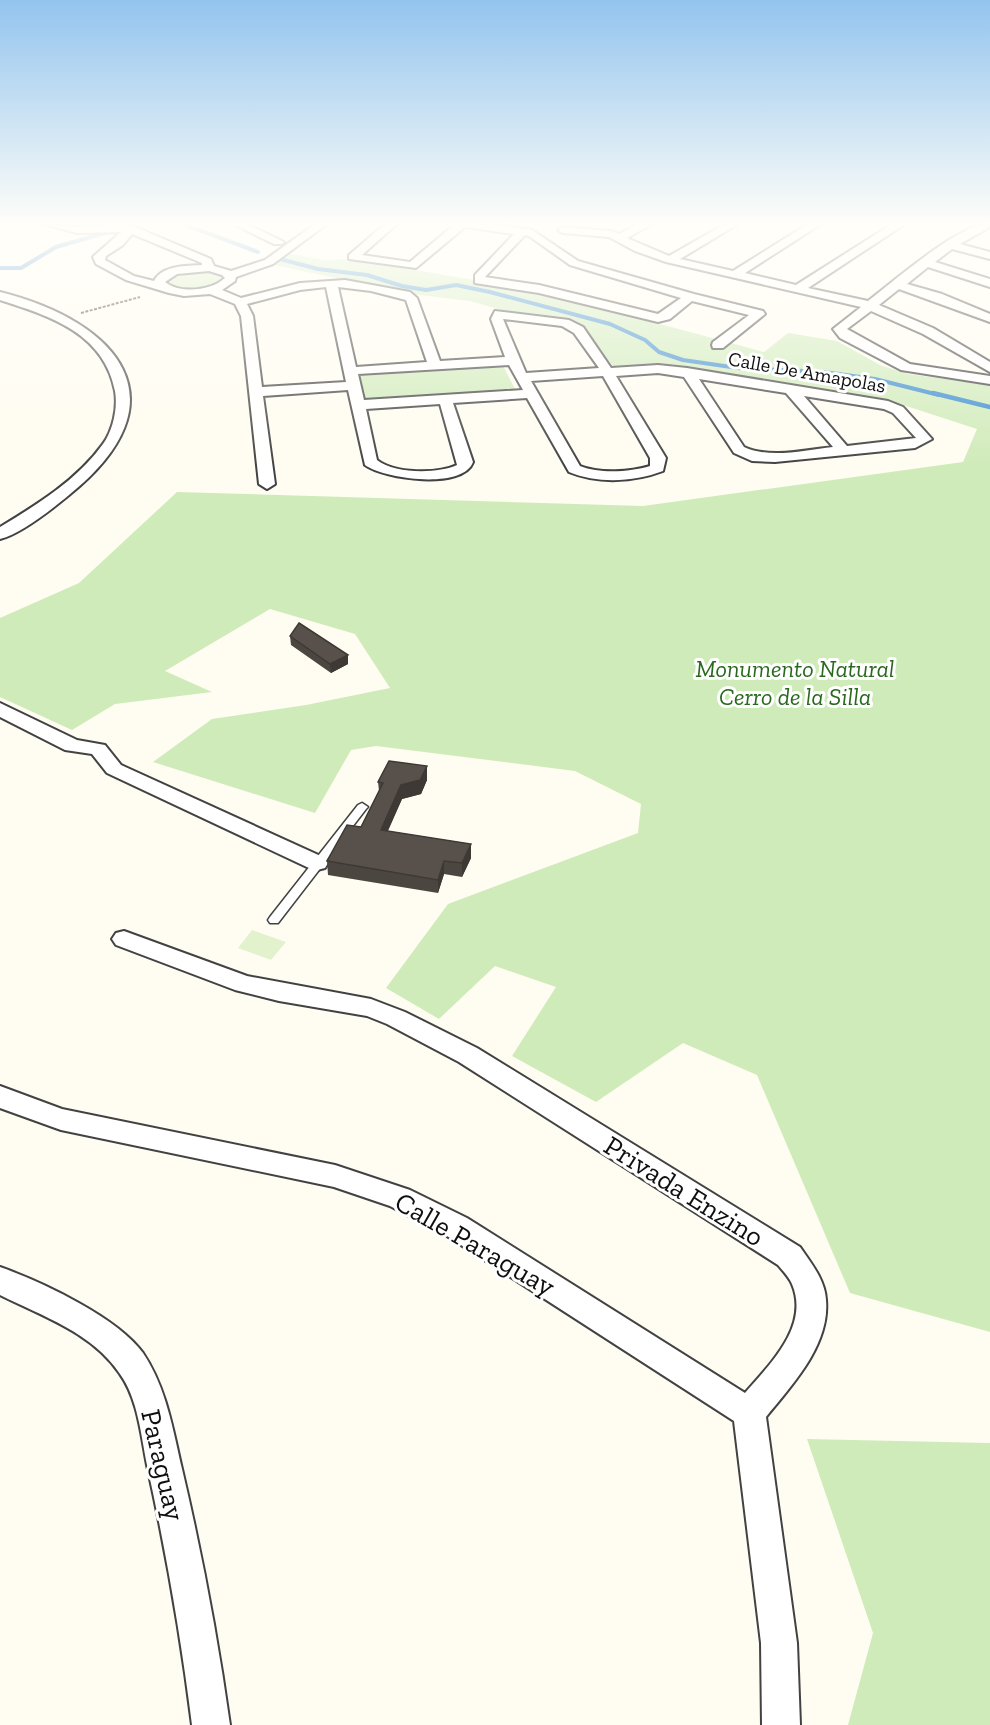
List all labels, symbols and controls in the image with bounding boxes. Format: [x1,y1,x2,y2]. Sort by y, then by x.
street label: Calle De Amapolas [726,346,888,398]
park label: Monumento Natural Cerro de la Silla [695,654,895,711]
street label: Privada Enzino [598,1129,770,1253]
street label: Calle Paraguay [389,1185,561,1303]
street label: Paraguay [134,1406,192,1524]

